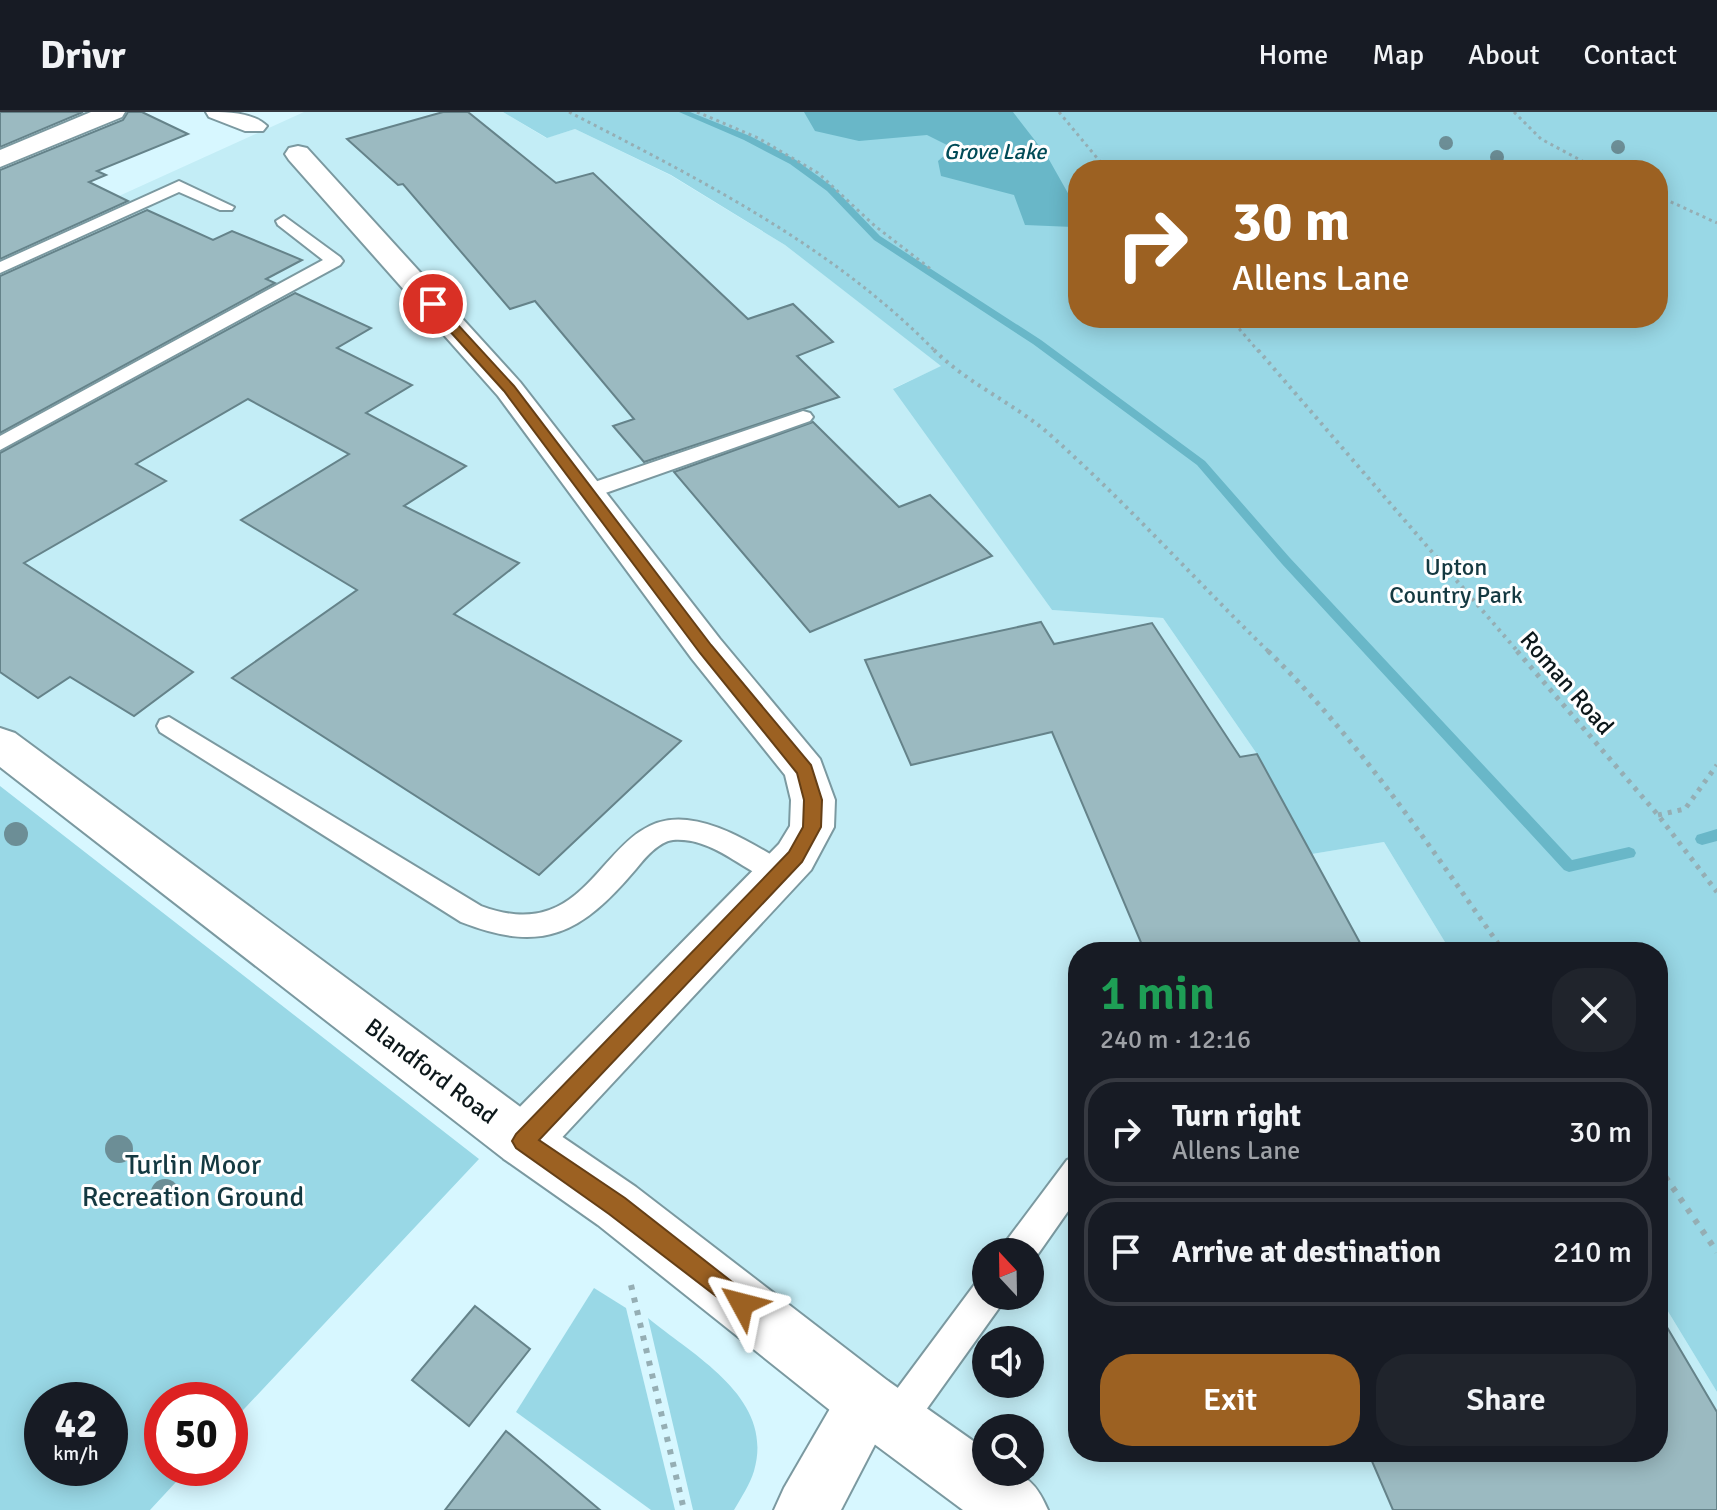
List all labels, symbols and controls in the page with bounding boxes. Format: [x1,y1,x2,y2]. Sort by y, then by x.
text: Drivr [40,32,126,79]
text: Home [1259,38,1328,72]
text: Map [1372,38,1424,72]
text: About [1468,38,1540,72]
text: Contact [1584,38,1677,72]
water label: Grove Lake [944,138,1047,165]
text: 30 m [1232,187,1350,256]
icon: right [1100,192,1204,296]
text: Allens Lane [1232,256,1410,301]
pin [399,270,467,338]
icon: arrive [411,282,455,326]
park label: Upton Country Park [1389,552,1523,610]
street label: Roman Road [1514,625,1620,741]
text: 1 min [1100,964,1215,1023]
button: close [1552,968,1636,1052]
street label: Blandford Road [359,1012,503,1130]
text: 240 m · 12:16 [1100,1024,1251,1056]
text: Turn right [1172,1098,1301,1135]
icon: right [1104,1110,1148,1154]
text: 30 m [1569,1114,1632,1151]
text: Allens Lane [1172,1135,1300,1167]
park label: Turlin Moor Recreation Ground [82,1148,304,1214]
icon: arrive [1104,1230,1148,1274]
text: Arrive at destination [1172,1234,1441,1271]
text: 210 m [1553,1234,1632,1271]
north arrow [972,1238,1044,1310]
map controls [972,1238,1044,1486]
position arrow [700,1262,784,1346]
button: sound [972,1326,1044,1398]
button: Exit [1100,1354,1360,1446]
button: Share [1376,1354,1636,1446]
speed limit sign: 50 [144,1382,248,1486]
text: 42 [54,1399,98,1449]
button: search [972,1414,1044,1486]
text: km/h [53,1441,99,1466]

